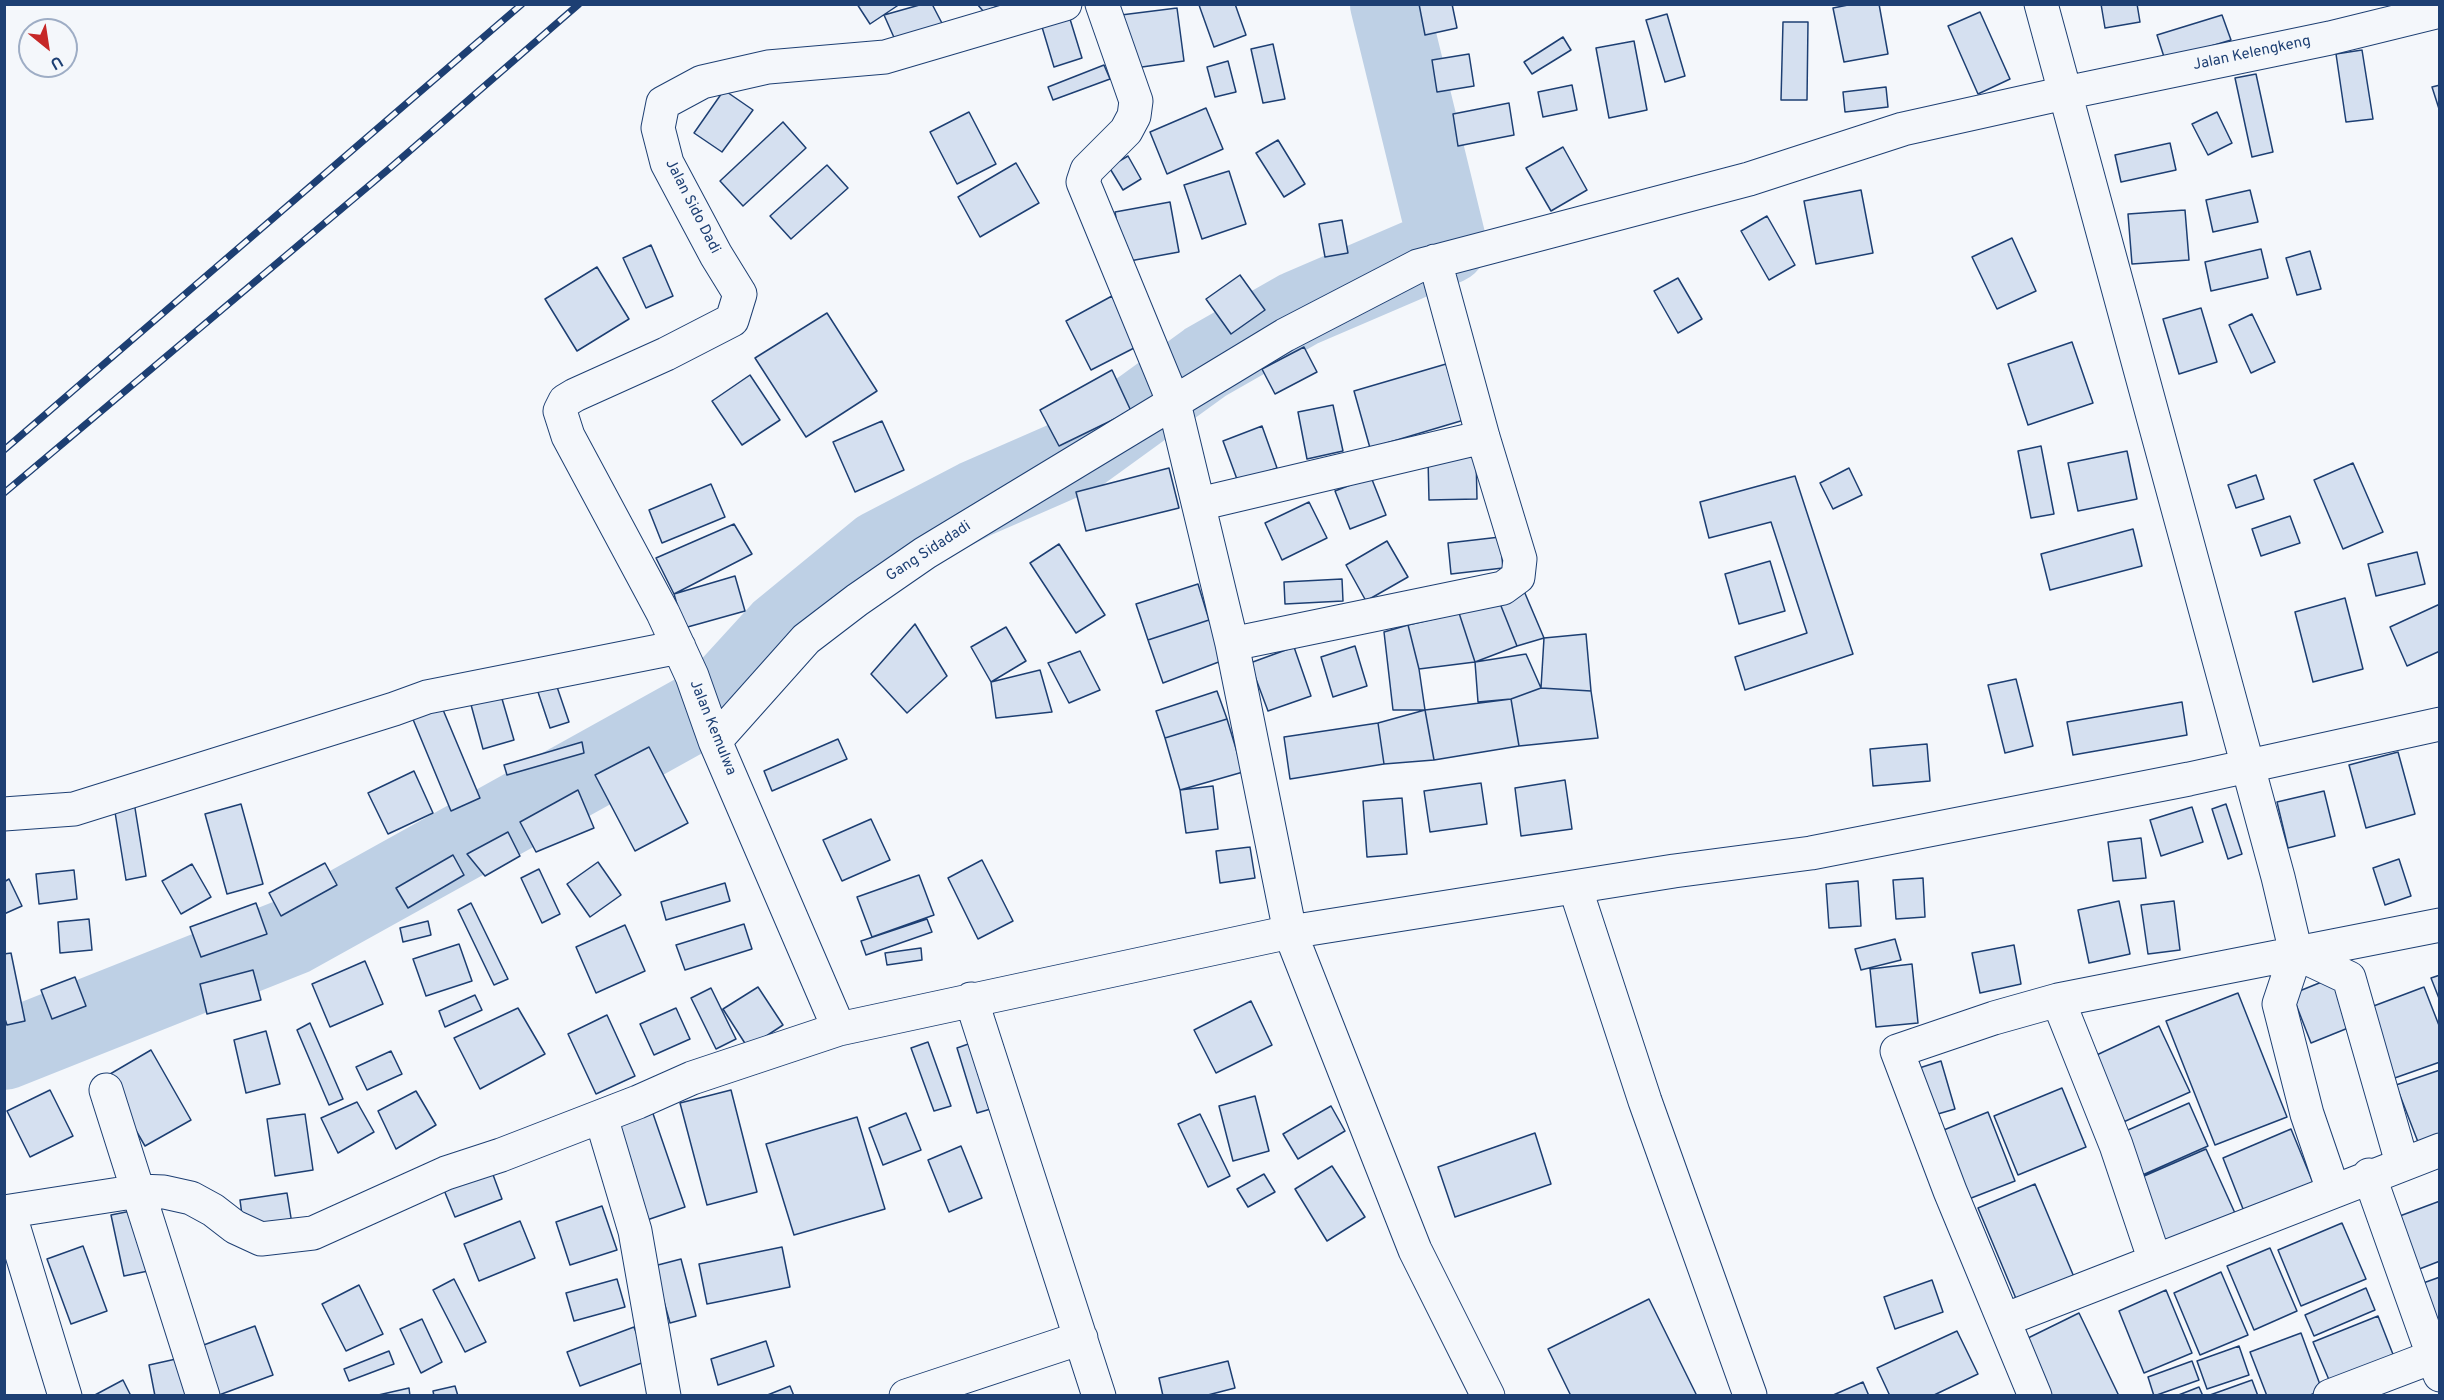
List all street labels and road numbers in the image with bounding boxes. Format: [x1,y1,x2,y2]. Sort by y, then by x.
street label: Jalan Kelengkeng [2192,33,2312,75]
street label: Jalan Sido Dadi [660,157,724,257]
street label: Gang Sidadadi [883,518,975,586]
street label: Jalan Kemulwa [685,678,739,778]

